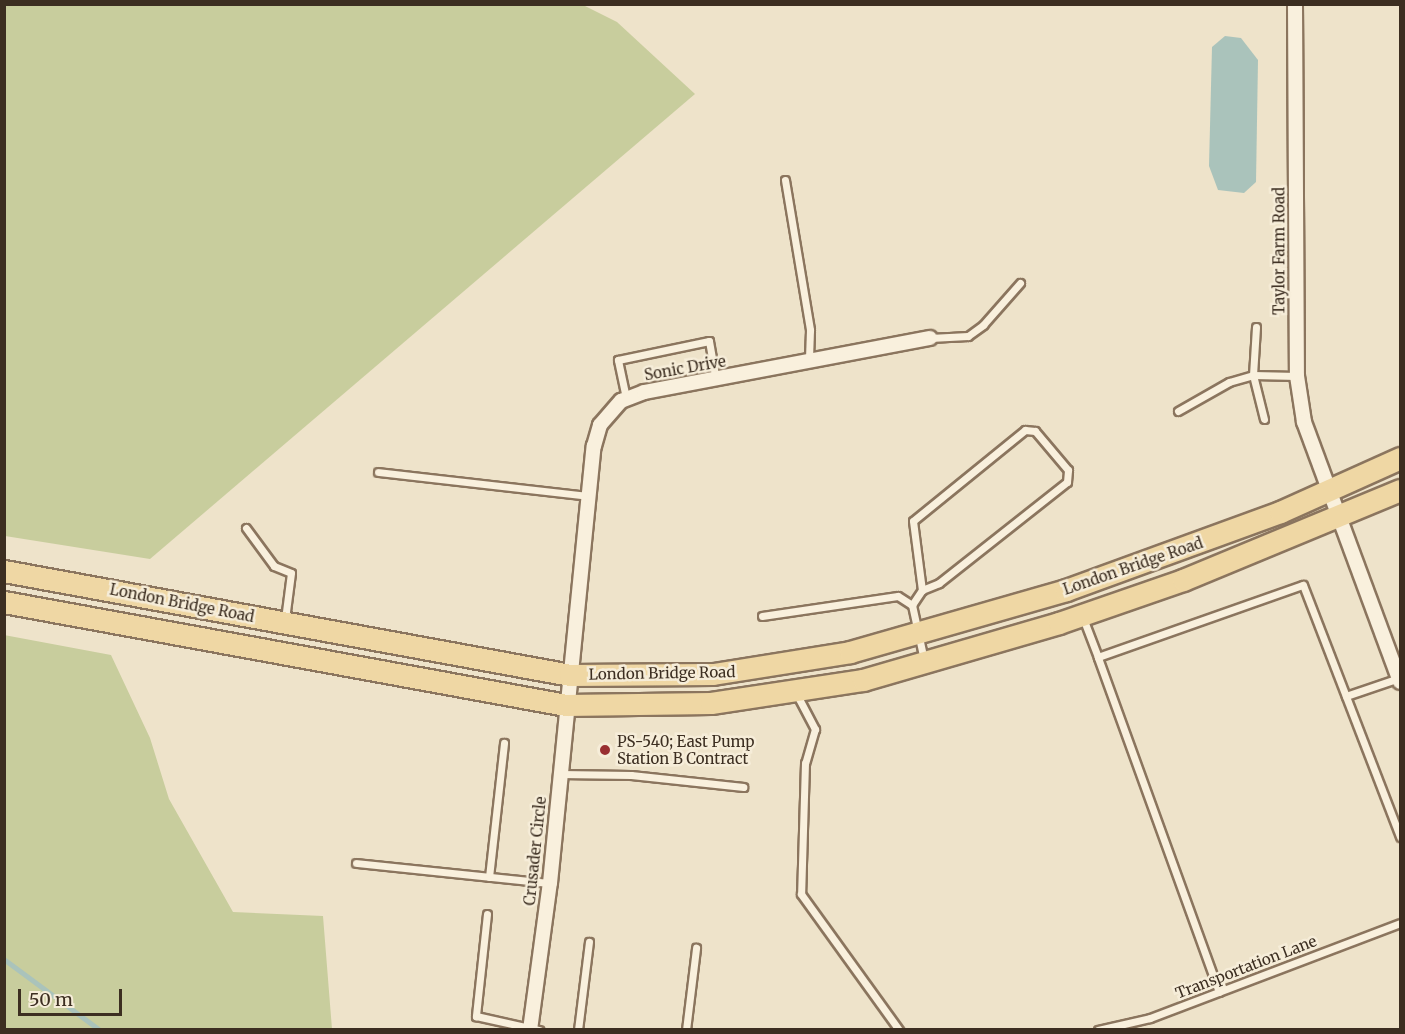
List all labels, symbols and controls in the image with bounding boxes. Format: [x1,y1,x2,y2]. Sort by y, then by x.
street label: Taylor Farm Road [1270,187,1288,315]
street label: Sonic Drive [643,352,727,384]
street label: London Bridge Road [1061,534,1205,598]
street label: London Bridge Road [108,580,256,626]
street label: London Bridge Road [588,663,736,683]
place label: PS-540; East Pump Station B Contract [617,732,754,767]
marker: PS-540; East Pump Station B Contract [598,743,612,757]
street label: Crusader Circle [520,796,550,906]
street label: Transportation Lane [1173,932,1319,1002]
scale bar [21,977,124,1015]
text: 50 m [29,988,73,1011]

